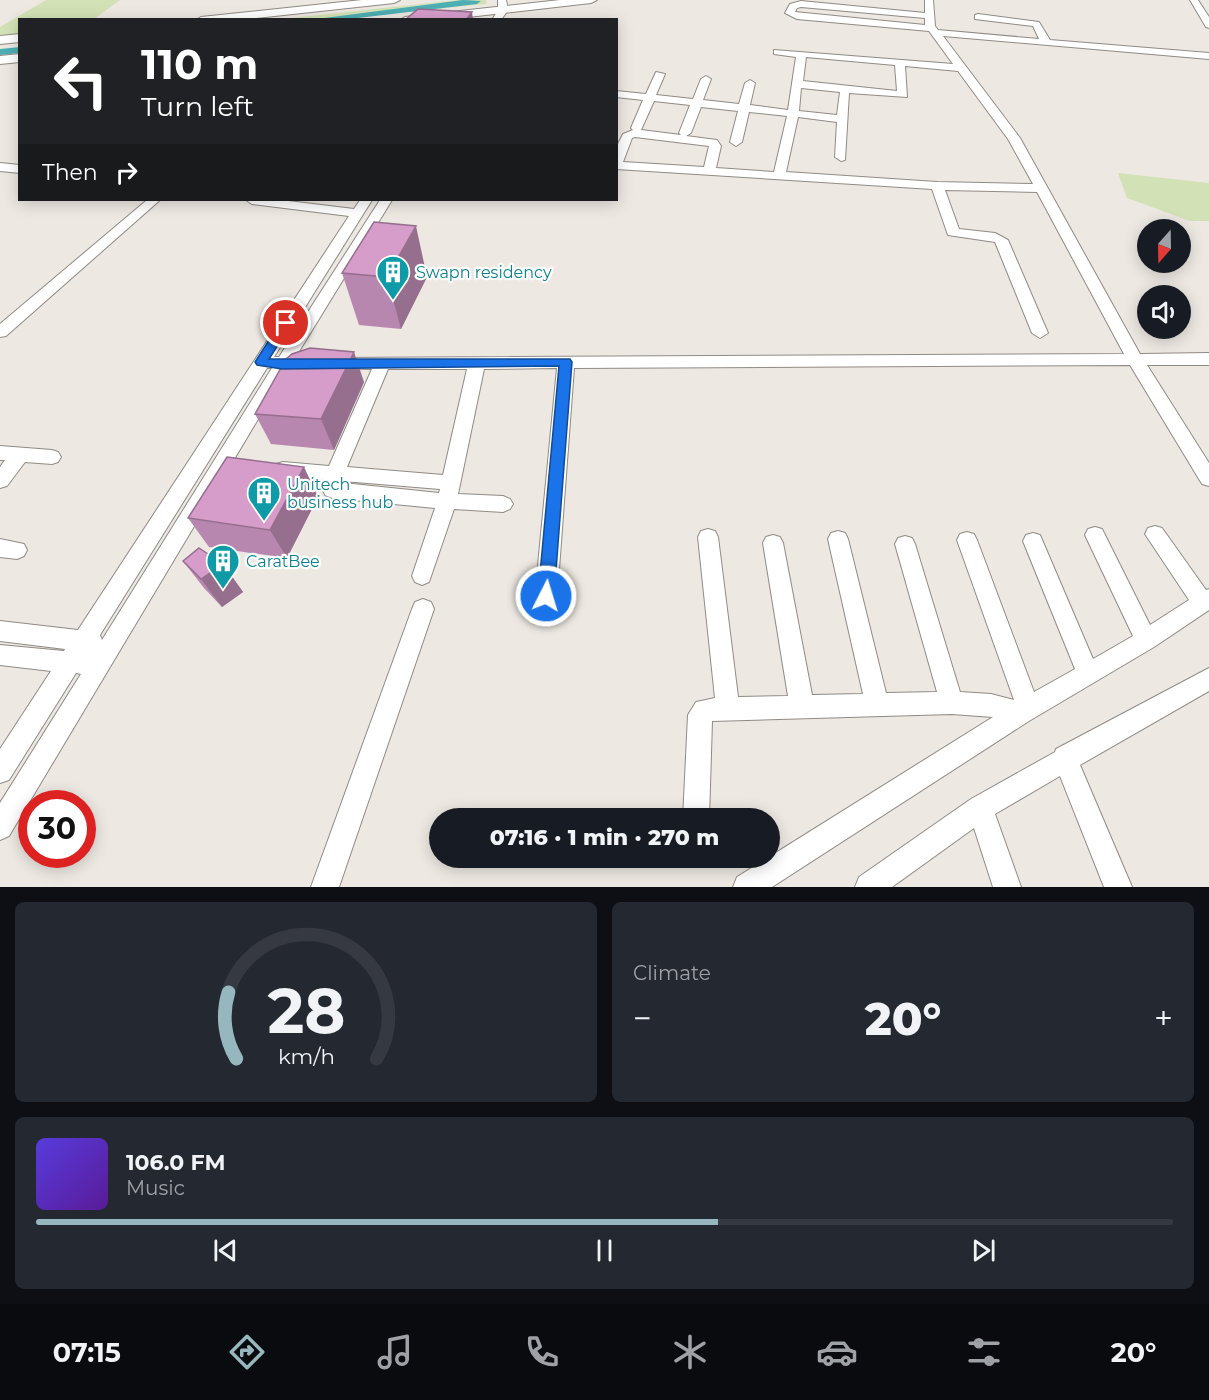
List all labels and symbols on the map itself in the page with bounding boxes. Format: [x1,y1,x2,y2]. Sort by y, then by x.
north arrow [1137,219,1191,273]
building icon: Swapn residency [375,254,411,301]
place label: Swapn residency [416,263,552,282]
pin [260,297,311,348]
building icon: Unitech business hub [246,475,282,522]
place label: Unitech business hub [287,475,394,512]
building icon: CaratBee [205,543,241,590]
place label: CaratBee [246,552,320,571]
position arrow [514,564,578,628]
speed limit sign: 30 [18,790,96,868]

